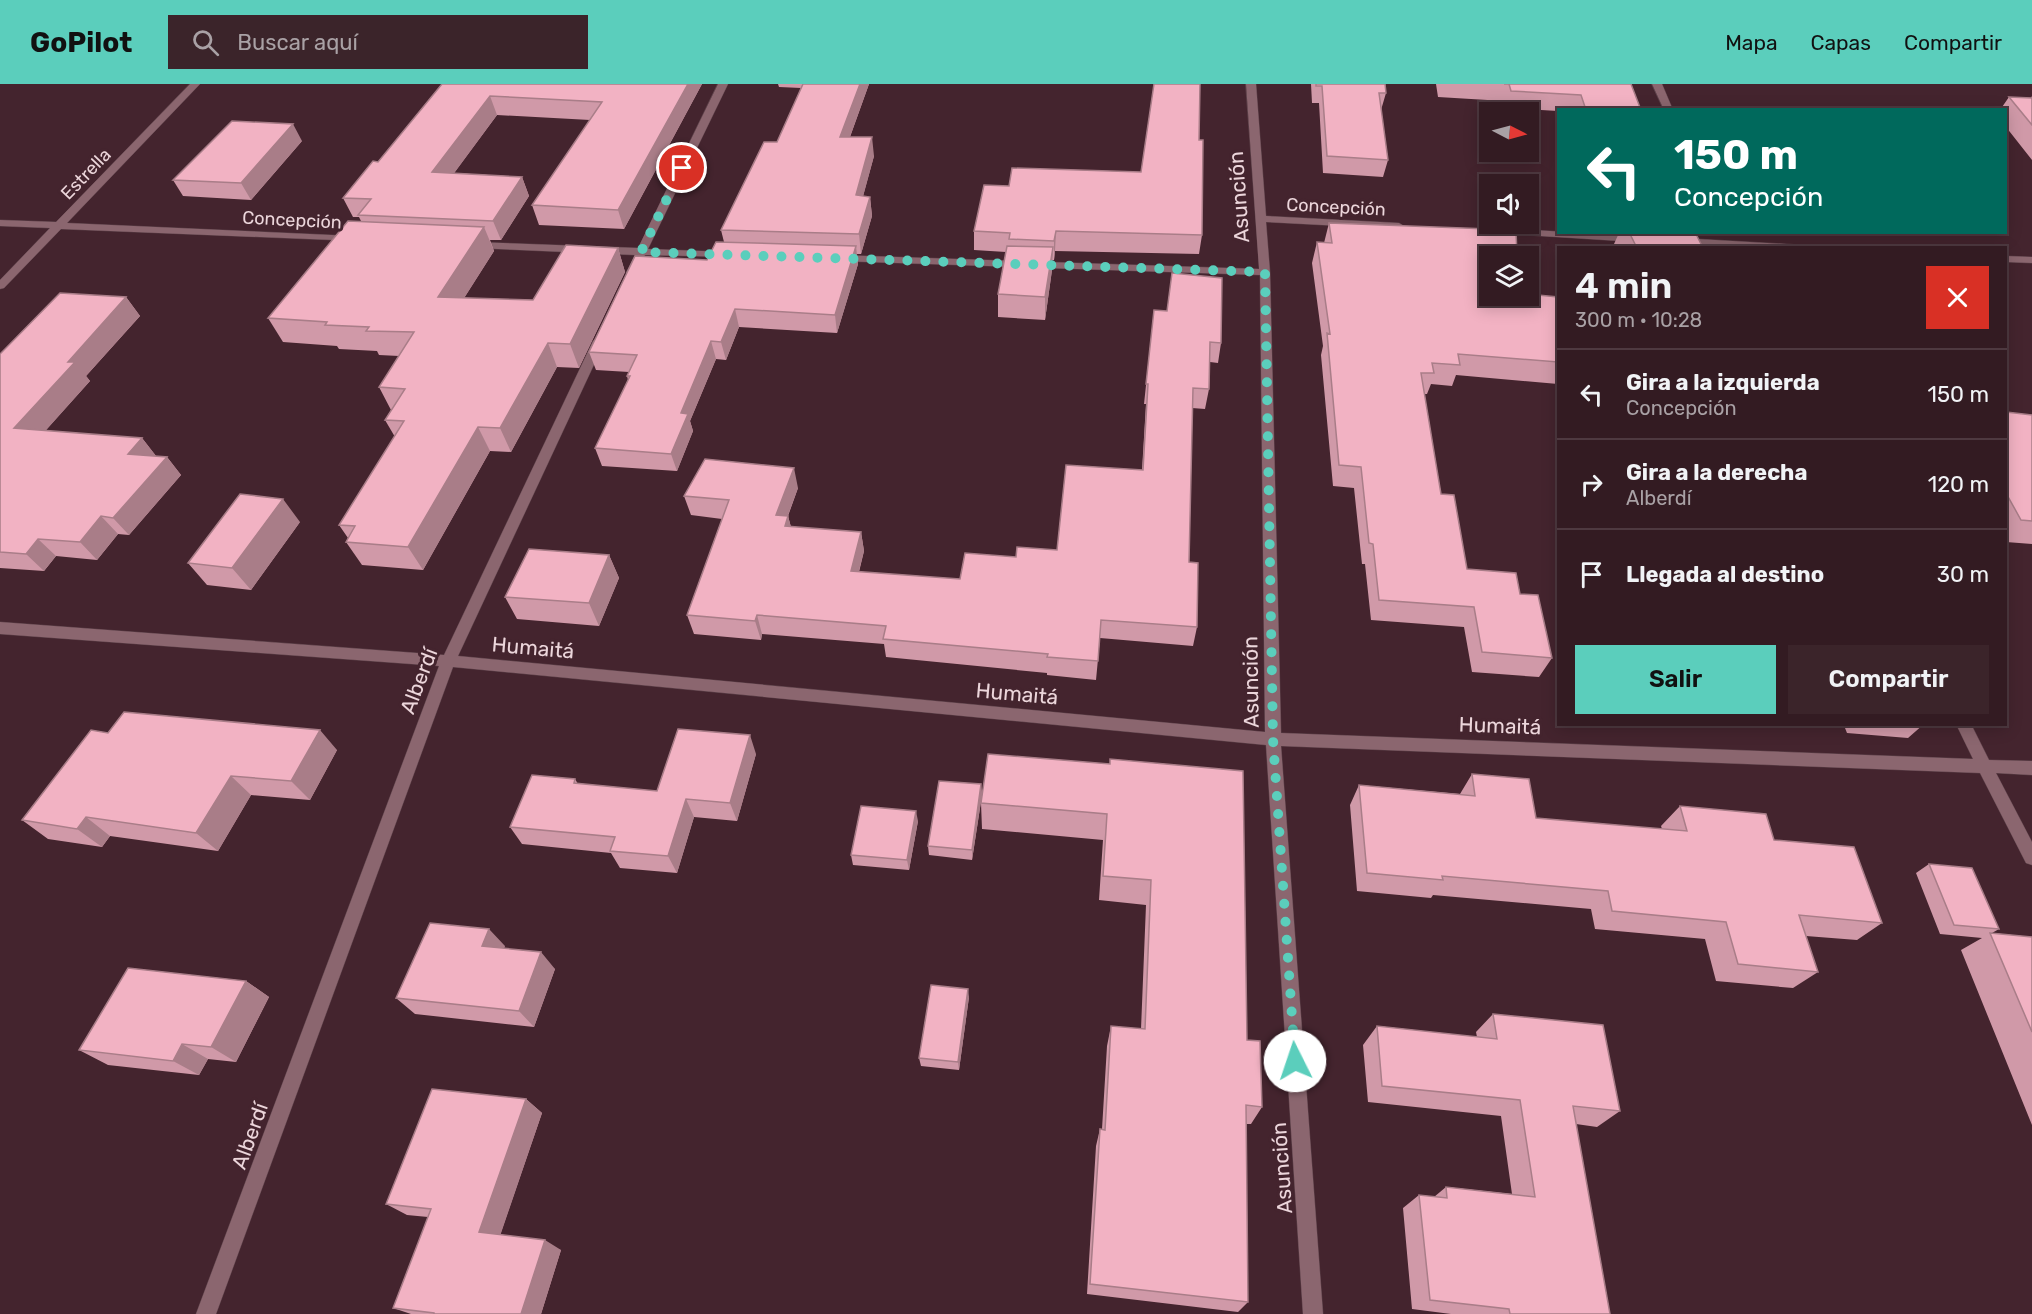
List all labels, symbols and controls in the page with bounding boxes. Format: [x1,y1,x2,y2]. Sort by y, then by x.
search box [168,15,588,69]
text: GoPilot [30,26,132,59]
icon: search [189,26,222,59]
text: Buscar aquí [237,29,358,56]
text: Mapa [1725,30,1778,55]
text: Capas [1811,30,1871,55]
text: Compartir [1904,30,2002,55]
north arrow [1479,102,1539,162]
map controls [1479,102,1539,306]
text: 150 m [1674,130,1798,180]
icon: left [1575,132,1653,210]
pin [656,142,707,193]
street label: Estrella [56,144,116,204]
street label: Asunción [1223,150,1254,244]
icon: arrive [665,151,698,184]
button: sound [1479,174,1539,234]
text: Concepción [1674,181,1823,213]
street label: Concepción [1286,193,1386,221]
street label: Concepción [242,206,342,234]
button: layers [1479,246,1539,306]
text: 4 min [1575,264,1672,307]
button: close [1926,266,1989,329]
text: 300 m · 10:28 [1575,308,1702,332]
text: Gira a la izquierda [1626,369,1820,396]
icon: left [1575,378,1608,411]
text: 150 m [1928,381,1989,408]
text: Concepción [1626,396,1737,420]
text: Gira a la derecha [1626,459,1807,486]
icon: right [1575,468,1608,501]
text: 120 m [1928,471,1989,498]
text: Alberdí [1626,486,1692,510]
icon: arrive [1575,558,1608,591]
text: Llegada al destino [1626,561,1824,588]
text: 30 m [1937,561,1989,588]
street label: Humaitá [491,631,575,664]
street label: Asunción [1237,636,1264,728]
street label: Alberdí [395,643,443,717]
button: Salir [1575,645,1776,714]
button: Compartir [1788,645,1989,714]
street label: Humaitá [975,677,1059,710]
street label: Humaitá [1458,712,1542,739]
position arrow [1263,1029,1327,1093]
street label: Alberdí [226,1098,273,1172]
street label: Asunción [1266,1121,1297,1215]

